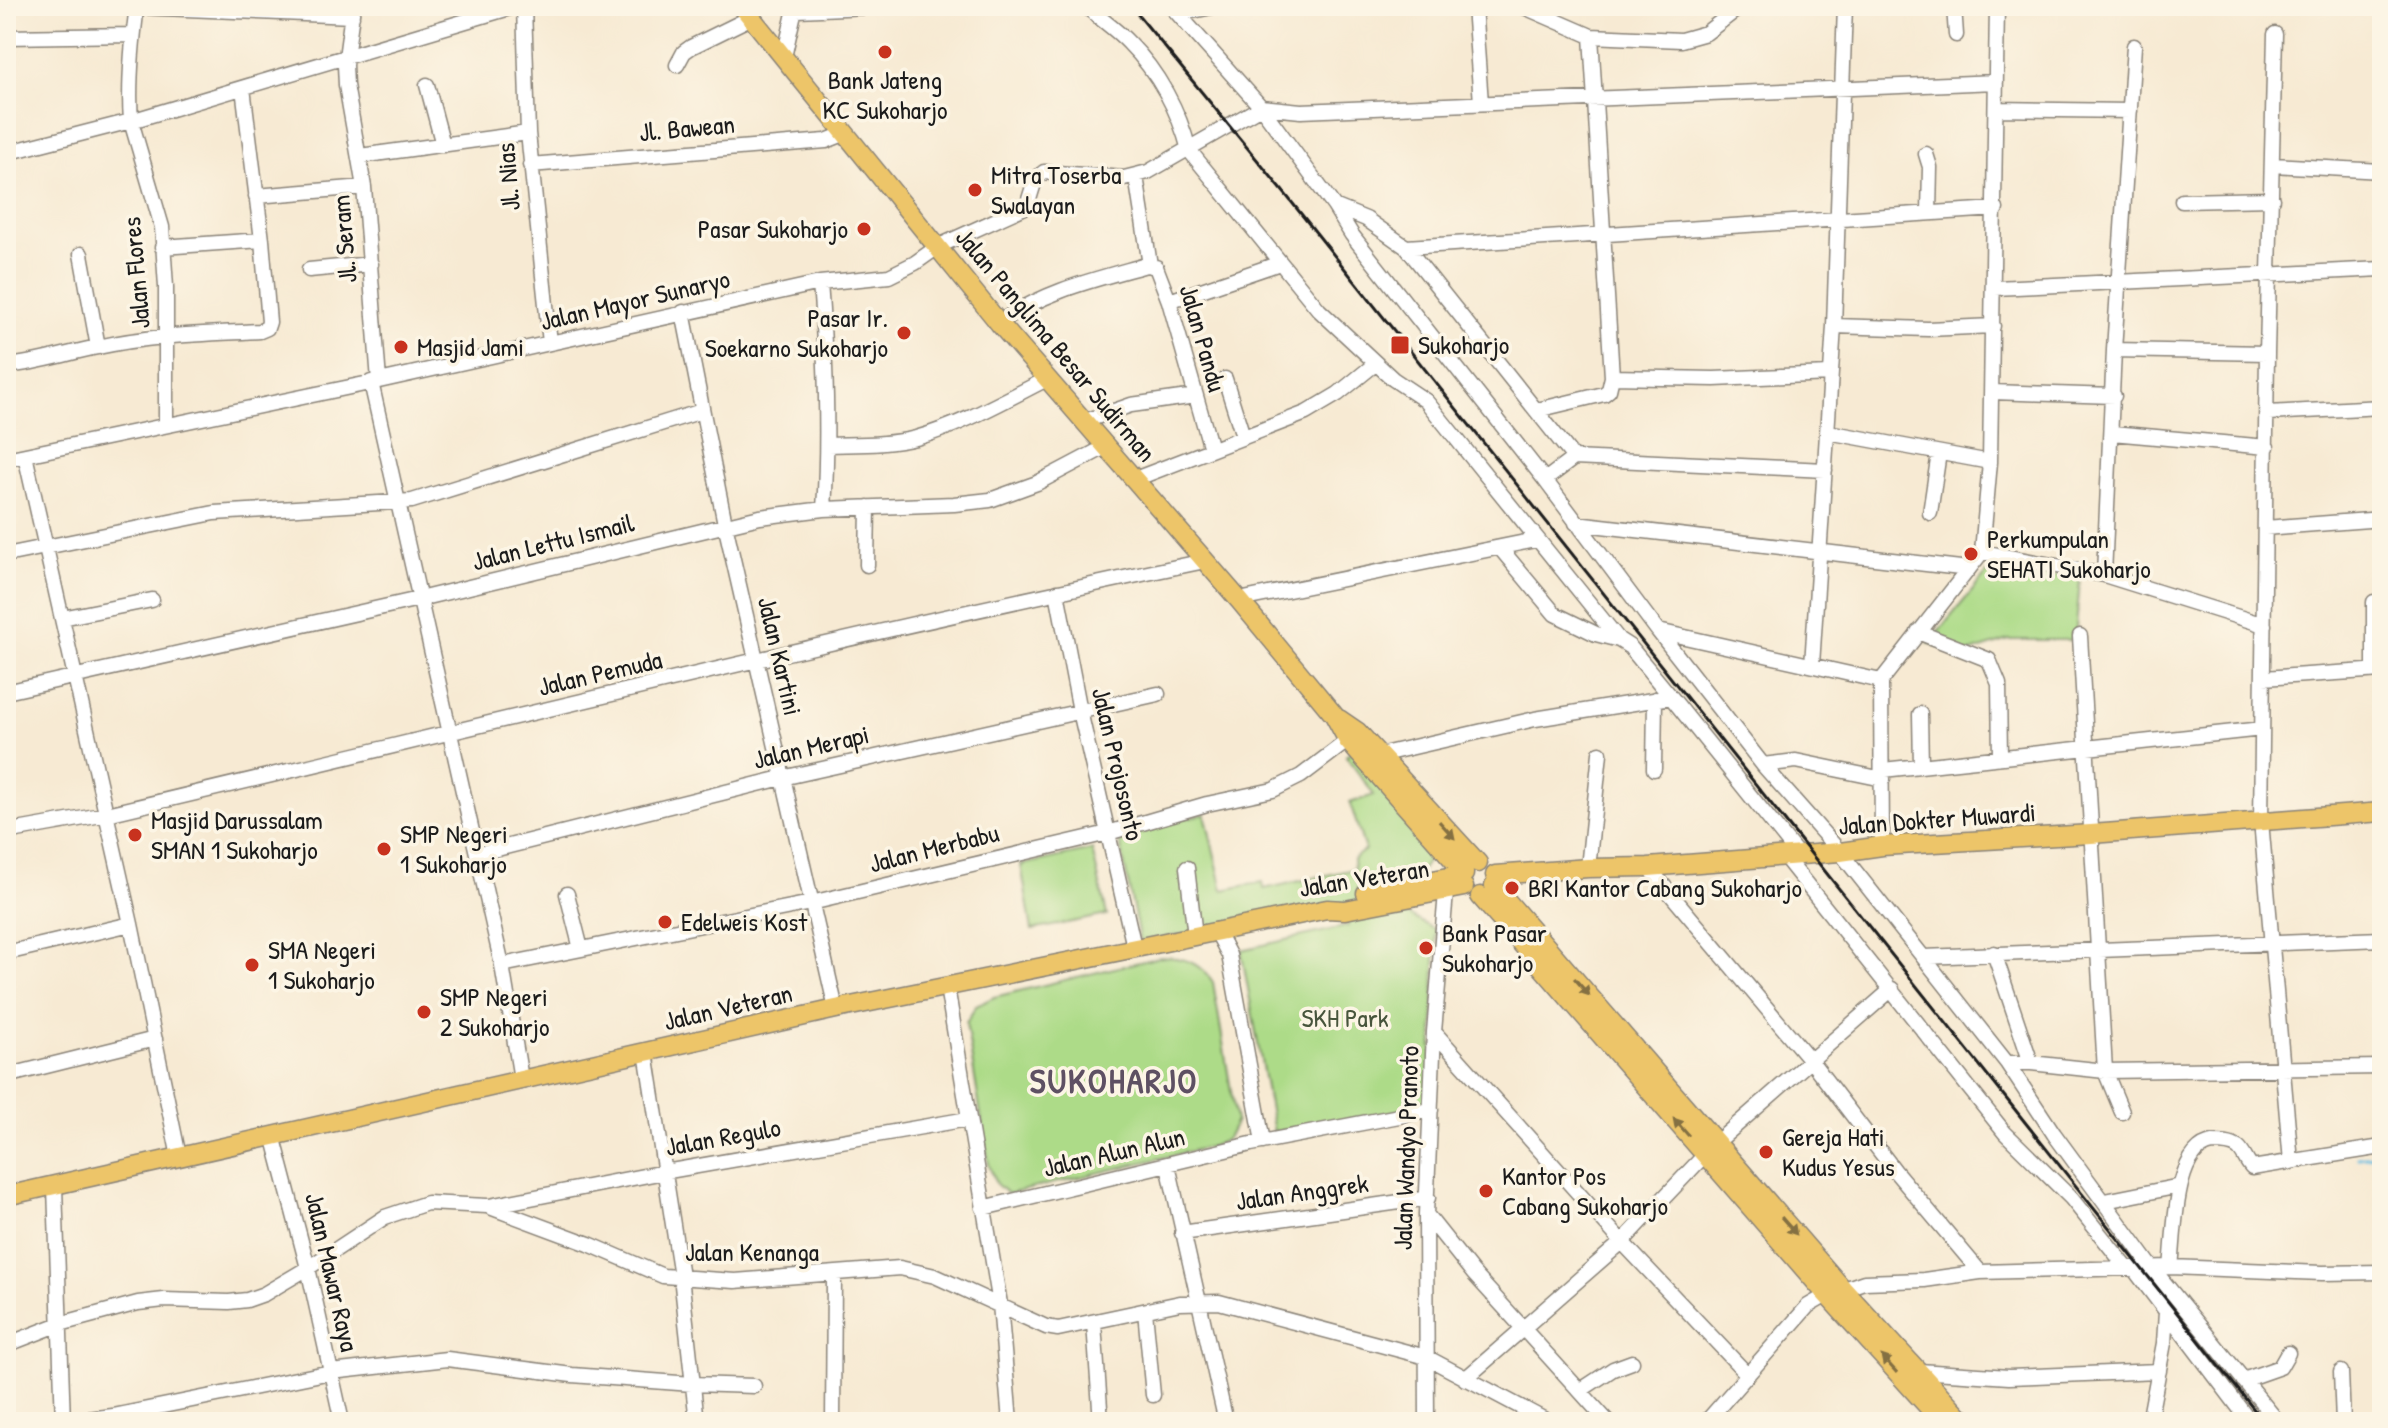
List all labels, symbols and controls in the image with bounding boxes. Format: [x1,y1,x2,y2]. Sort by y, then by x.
marker: Bank Jateng KC Sukoharjo [876,43,894,61]
place label: Bank Jateng KC Sukoharjo [822,62,948,127]
street label: Jl. Bawean [638,106,736,149]
street label: Jl. Nias [487,142,528,212]
place label: Mitra Toserba Swalayan [991,157,1121,222]
marker: Mitra Toserba Swalayan [966,181,984,199]
street label: Jl. Seram [322,194,365,285]
place label: Pasar Sukoharjo [698,211,848,246]
street label: Jalan Flores [113,216,158,330]
marker: Pasar Sukoharjo [855,220,873,238]
street label: Jalan Panglima Besar Sudirman [948,220,1165,469]
street label: Jalan Mayor Sunaryo [537,261,733,338]
street label: Jalan Pandu [1172,280,1235,395]
place label: Pasar Ir. Soekarno Sukoharjo [705,300,888,365]
marker: Pasar Ir. Soekarno Sukoharjo [895,324,913,342]
place label: Sukoharjo [1418,327,1509,362]
place label: Masjid Jami [417,329,524,364]
marker: Sukoharjo [1389,334,1411,356]
marker: Masjid Jami [392,338,410,356]
street label: Jalan Lettu Ismail [468,504,638,579]
place label: Perkumpulan SEHATI Sukoharjo [1987,521,2151,586]
marker: Perkumpulan SEHATI Sukoharjo [1962,545,1980,563]
street label: Jalan Kartini [750,593,811,719]
street label: Jalan Pemuda [535,641,665,704]
street label: Jalan Projosonto [1084,684,1153,844]
street label: Jalan Merapi [750,716,872,777]
street label: Jalan Dokter Muwardi [1837,794,2037,843]
place label: Masjid Darussalam SMAN 1 Sukoharjo [151,802,323,867]
street label: Jalan Merbabu [865,815,1002,881]
place label: SMP Negeri 1 Sukoharjo [400,816,508,881]
one-way arrow [1437,821,1455,840]
marker: Masjid Darussalam SMAN 1 Sukoharjo [126,826,144,844]
marker: SMP Negeri 1 Sukoharjo [375,840,393,858]
street label: Jalan Veteran [1297,850,1431,905]
place label: BRI Kantor Cabang Sukoharjo [1528,870,1802,905]
marker: BRI Kantor Cabang Sukoharjo [1503,879,1521,897]
place label: Edelweis Kost [681,904,808,939]
marker: Edelweis Kost [656,913,674,931]
place label: Bank Pasar Sukoharjo [1442,915,1547,980]
place label: SMA Negeri 1 Sukoharjo [268,932,376,997]
marker: Bank Pasar Sukoharjo [1417,939,1435,957]
marker: SMA Negeri 1 Sukoharjo [243,956,261,974]
street label: Jalan Veteran [660,975,796,1038]
one-way arrow [1573,977,1590,997]
place label: SMP Negeri 2 Sukoharjo [440,979,549,1044]
park label: SKH Park [1301,1000,1389,1035]
marker: SMP Negeri 2 Sukoharjo [415,1003,433,1021]
street label: Jalan Wandyo Pranoto [1384,1045,1427,1251]
district label: SUKOHARJO [1030,1058,1198,1104]
street label: Jalan Regulo [663,1109,783,1164]
one-way arrow [1673,1117,1690,1137]
street label: Jalan Alun Alun [1040,1118,1188,1185]
place label: Gereja Hati Kudus Yesus [1782,1119,1895,1184]
marker: Gereja Hati Kudus Yesus [1757,1143,1775,1161]
place label: Kantor Pos Cabang Sukoharjo [1502,1158,1668,1223]
street label: Jalan Anggrek [1233,1165,1371,1218]
marker: Kantor Pos Cabang Sukoharjo [1477,1182,1495,1200]
street label: Jalan Mawar Raya [297,1189,368,1355]
one-way arrow [1779,1217,1797,1236]
street label: Jalan Kenanga [685,1234,819,1269]
one-way arrow [1881,1355,1899,1374]

